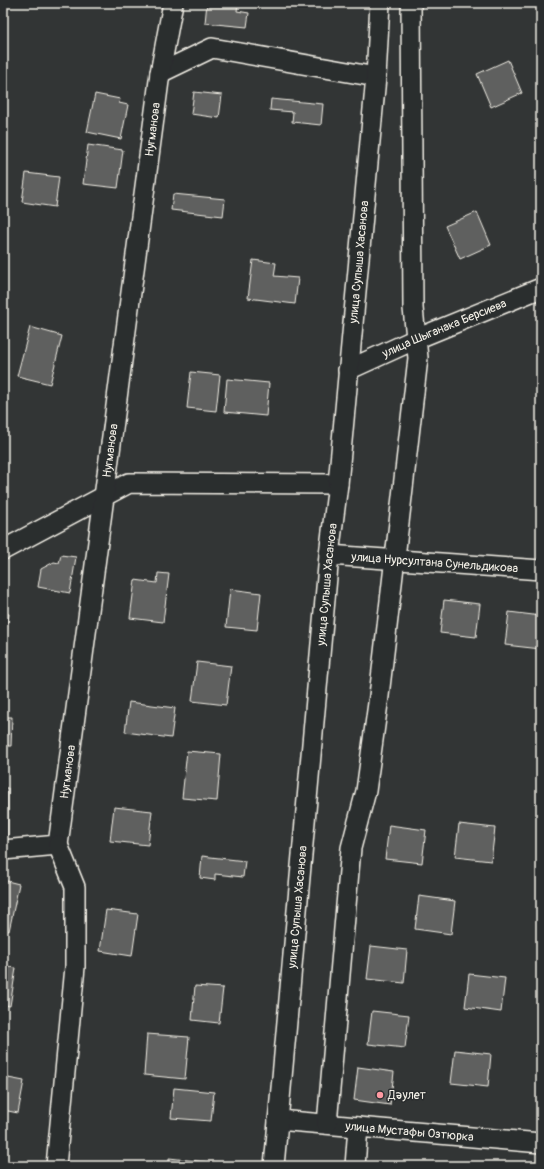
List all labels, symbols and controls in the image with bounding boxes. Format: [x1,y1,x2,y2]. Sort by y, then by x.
street label: Нугманова [142,101,164,157]
street label: улица Супыша Хасанова [345,200,372,325]
street label: улица Шыганака Берсиева [379,295,509,361]
street label: Нугманова [99,422,121,479]
street label: улица Супыша Хасанова [313,522,341,647]
street label: улица Нурсултана Сунельдикова [350,549,519,576]
street label: Нугманова [57,744,79,800]
street label: улица Супыша Хасанова [284,845,310,970]
place label: Дәулет [387,1088,426,1103]
marker: Дәулет [375,1090,385,1100]
street label: улица Мустафы Озтюрка [344,1118,475,1145]

